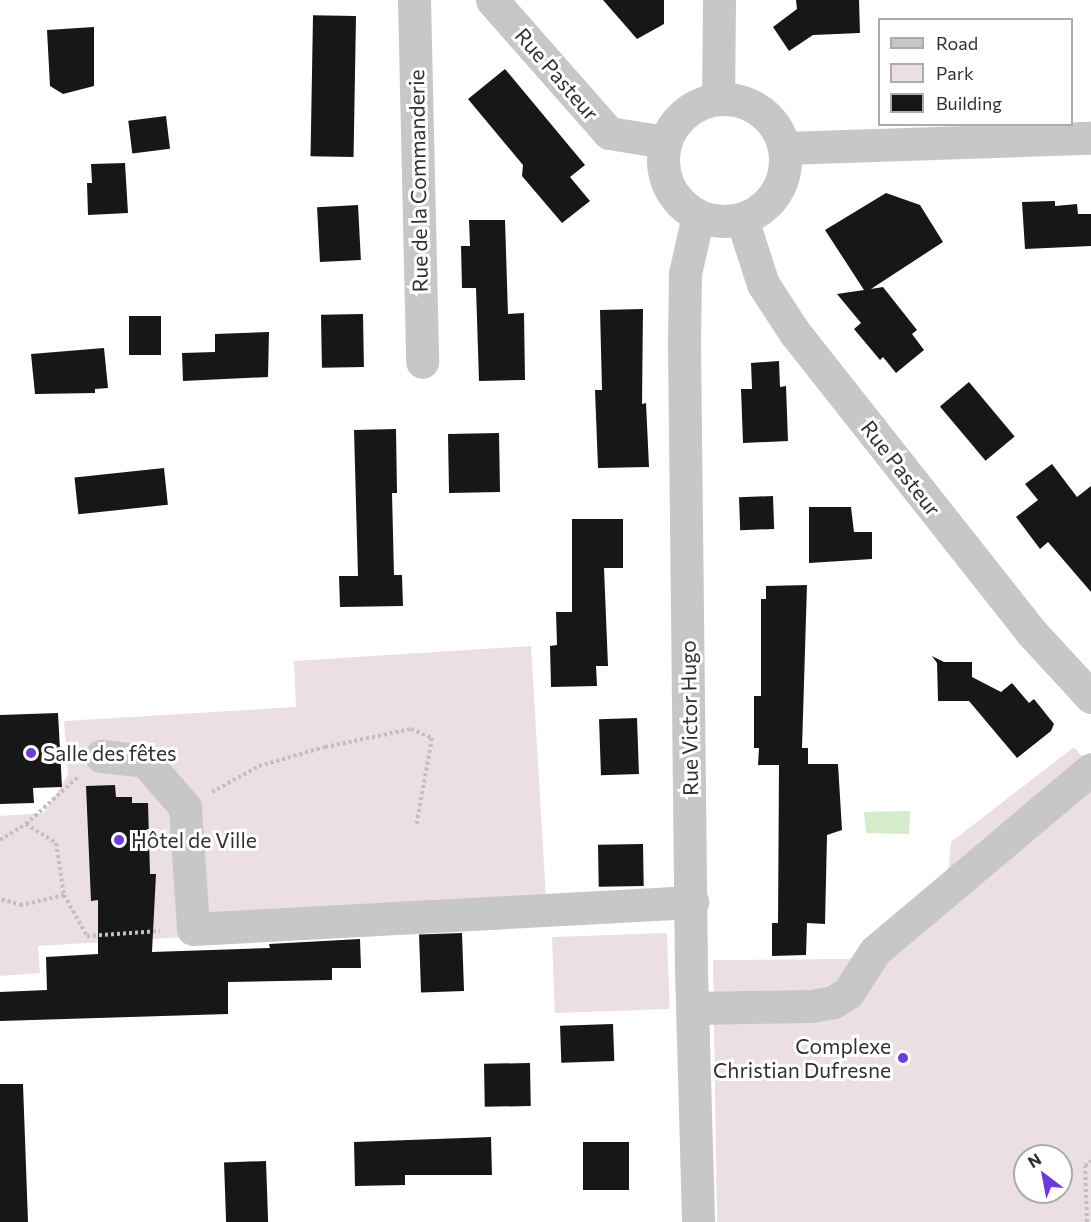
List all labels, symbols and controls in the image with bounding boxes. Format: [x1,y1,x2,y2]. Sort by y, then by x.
legend [878,18,1073,126]
street label: Rue Pasteur [510,23,604,125]
text: Road [936,32,978,54]
text: Park [936,62,974,84]
street label: Rue de la Commanderie [403,69,433,293]
text: Building [936,92,1002,114]
street label: Rue Pasteur [856,415,946,521]
street label: Rue Victor Hugo [675,640,703,796]
place label: Salle des fêtes [43,740,177,766]
marker: Salle des fêtes [24,746,38,760]
place label: Hôtel de Ville [131,827,257,853]
marker: Hôtel de Ville [112,833,126,847]
place label: Complexe Christian Dufresne [713,1033,891,1083]
marker: Complexe Christian Dufresne [896,1051,910,1065]
north arrow [1013,1144,1073,1204]
text: N [1024,1149,1044,1171]

